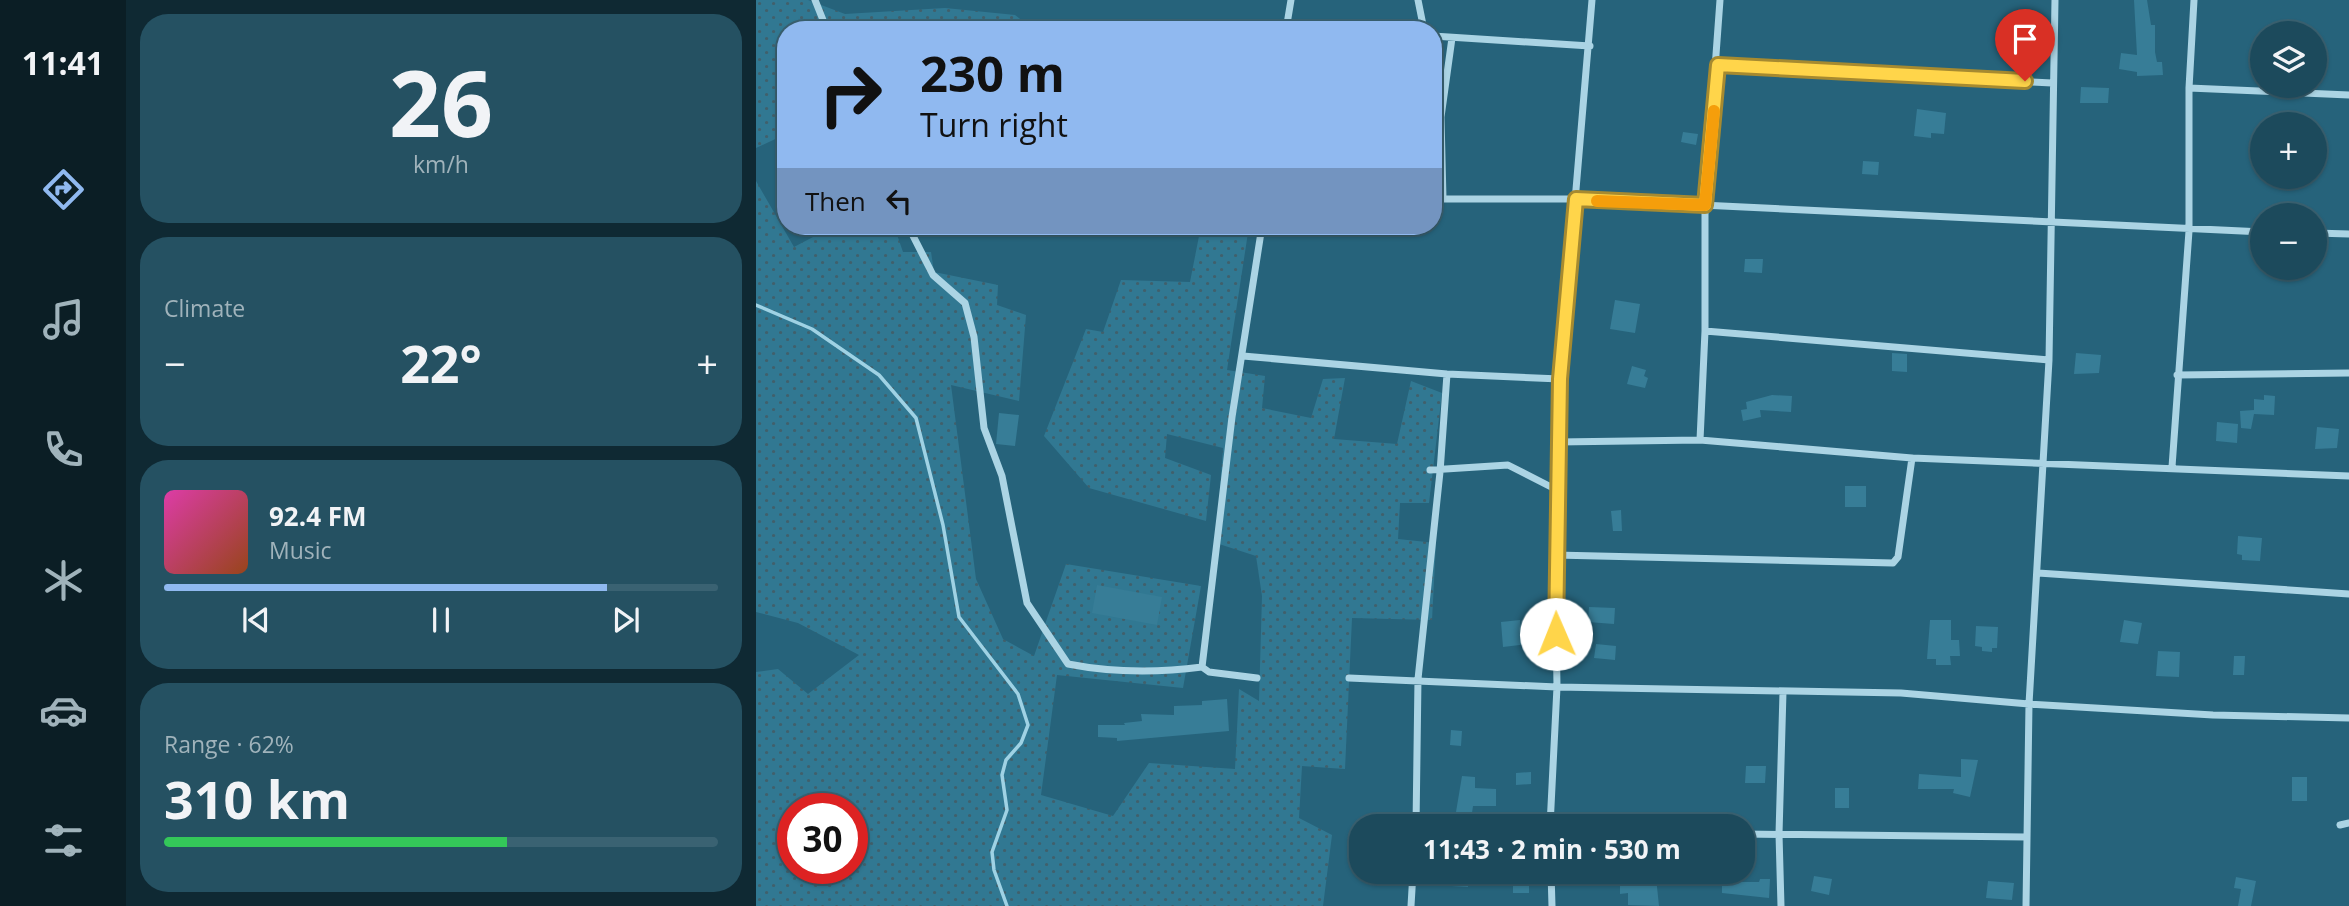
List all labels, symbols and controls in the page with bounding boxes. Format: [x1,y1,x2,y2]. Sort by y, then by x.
pin [1995,9,2055,81]
icon: arrive [2006,20,2044,58]
map controls [2250,21,2327,280]
button: layers [2250,21,2327,98]
text: 26 [389,40,493,164]
text: 230 m [920,40,1065,106]
text: 11:41 [22,41,104,84]
icon: right [805,49,896,140]
text: Turn right [920,103,1068,146]
button: + [2250,112,2327,189]
text: km/h [413,148,469,180]
icon: directions [39,165,88,214]
icon: left [880,182,918,220]
text: Then [805,183,866,219]
button: − [2250,203,2327,280]
text: Climate [164,292,245,324]
icon: music [39,295,88,344]
text: 22° [400,327,482,398]
text: − [164,337,186,389]
text: + [696,337,718,389]
icon: phone [39,425,88,474]
text: 92.4 FM [269,498,367,534]
text: Music [269,534,332,566]
icon: climate [39,556,88,605]
position arrow [1519,597,1593,671]
icon: previous [237,601,275,639]
icon: pause [422,601,460,639]
icon: next [607,601,645,639]
icon: car [39,686,88,735]
text: Range · 62% [164,728,294,760]
text: 310 km [164,763,350,834]
speed limit sign: 30 [777,793,868,884]
icon: filters [39,816,88,865]
text: 11:43 · 2 min · 530 m [1423,831,1681,867]

